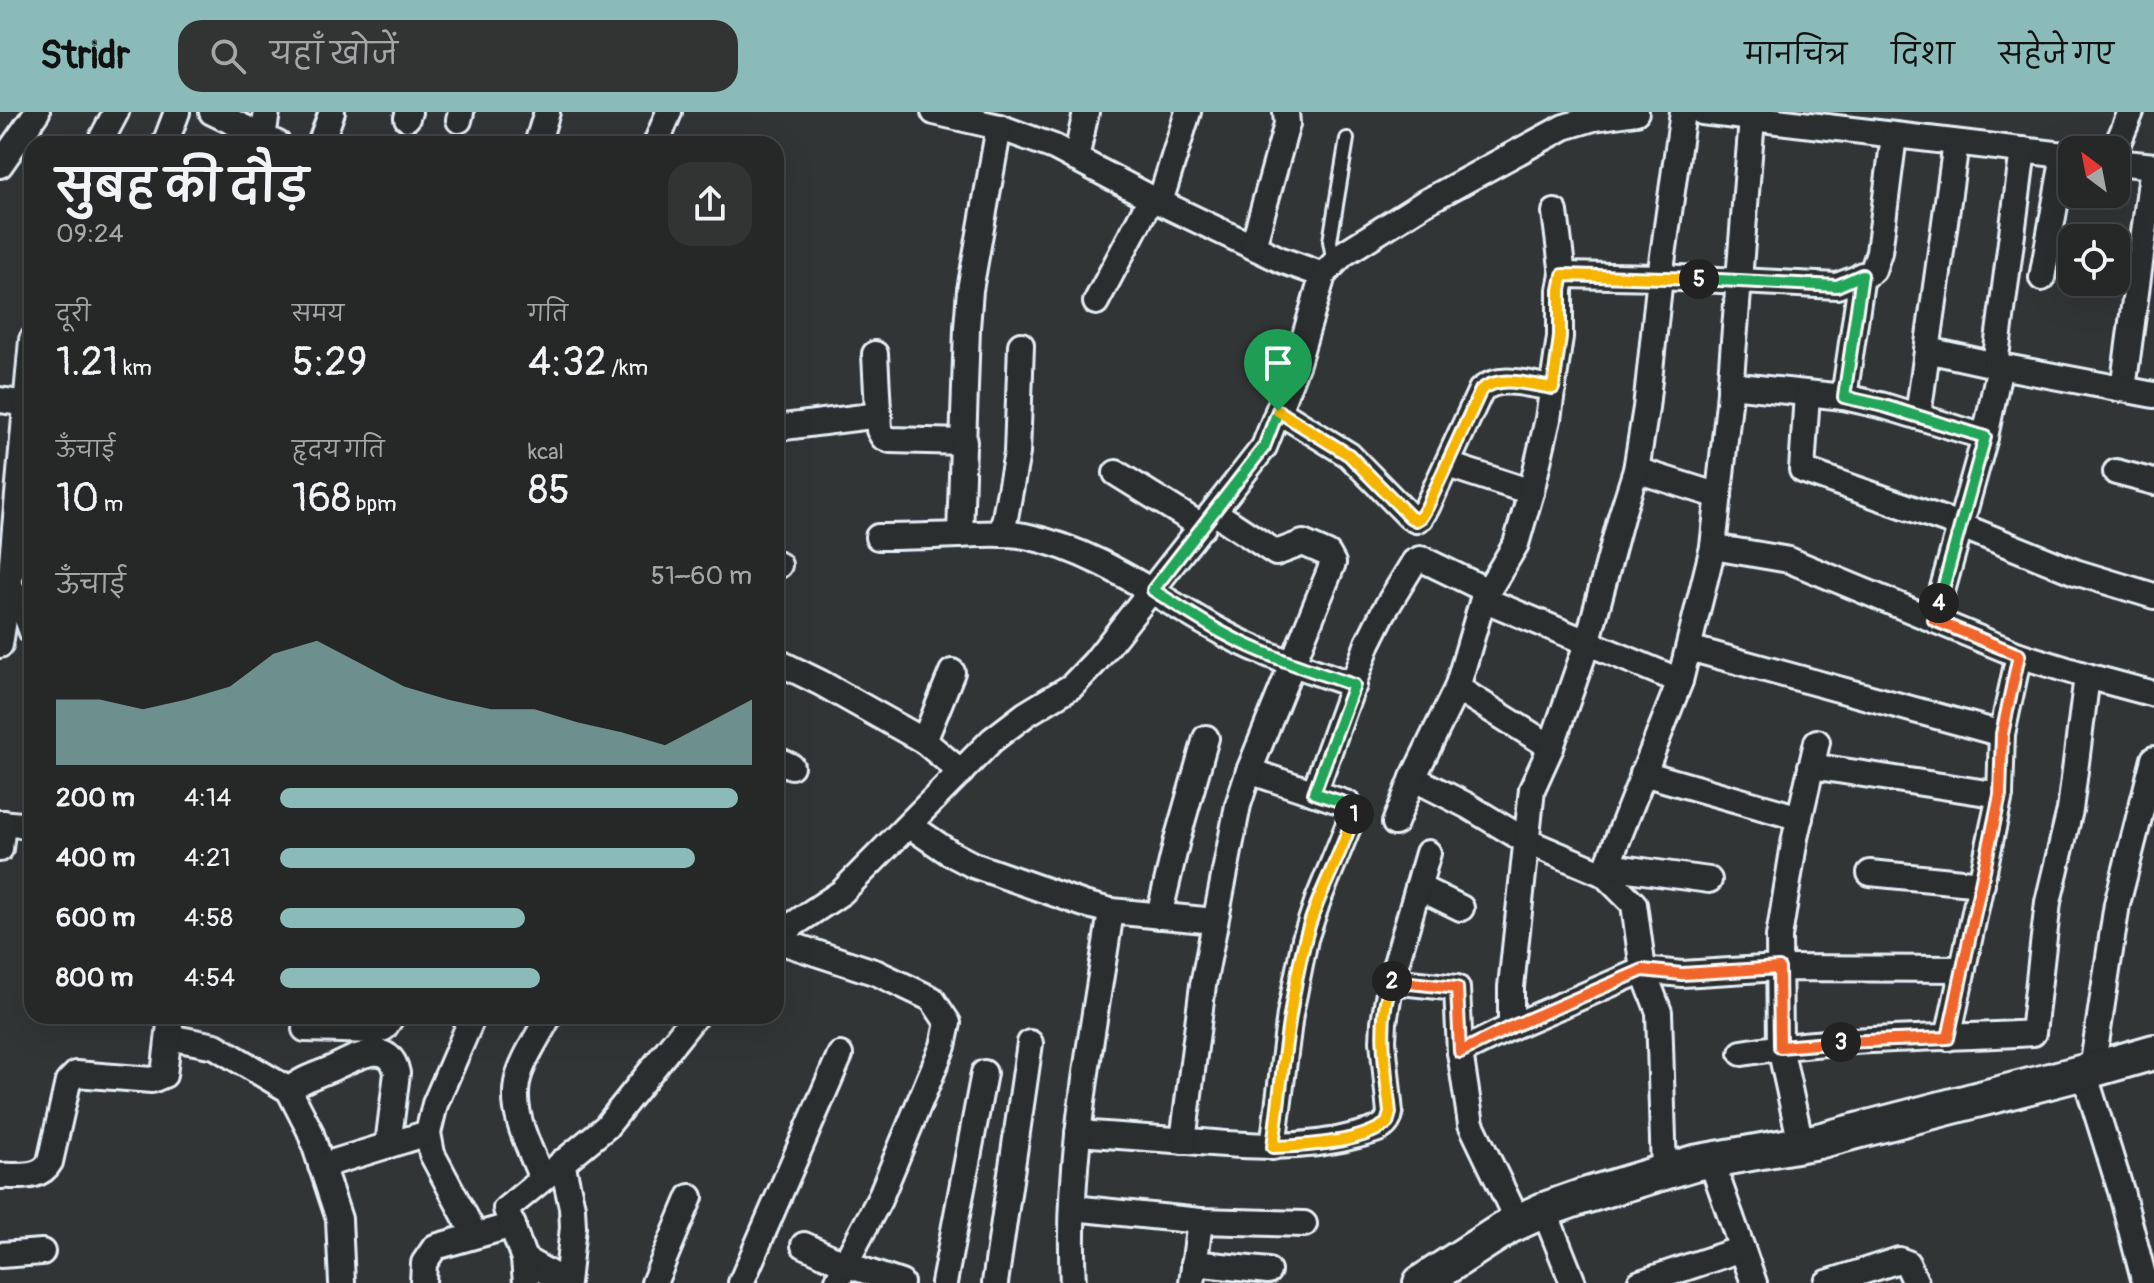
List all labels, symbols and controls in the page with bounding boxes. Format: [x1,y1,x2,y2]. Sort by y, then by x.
search box [178,20,738,92]
text: Stridr [40,32,130,80]
icon: search [206,34,250,78]
text: यहाँ खोजें [270,36,398,73]
text: मानचित्र [1745,38,1847,73]
text: दिशा [1891,38,1955,73]
text: सहेजे गए [1999,38,2114,73]
north arrow [2058,136,2130,208]
map controls [2058,136,2130,296]
text: सुबह की दौड़ [56,160,308,215]
button: share [668,162,752,246]
text: 09:24 [56,218,124,250]
button: locate [2058,224,2130,296]
pin: 5 [1679,259,1719,299]
text: 5 [1693,265,1705,293]
text: दूरी [56,300,91,328]
text: समय [292,300,344,328]
text: गति [528,300,568,328]
pin [1244,329,1312,411]
text: 1.21 [56,338,118,387]
text: 5:29 [292,338,367,387]
text: 4:32 [528,338,607,387]
icon: arrive [1256,341,1300,385]
text: km [118,354,152,382]
text: /km [607,354,648,382]
text: ऊँचाई [56,436,115,464]
text: हृदय गति [292,436,385,464]
text: kcal [528,438,564,466]
text: 85 [528,466,570,515]
text: 10 [56,474,99,523]
text: 168 [292,474,351,523]
text: m [99,490,123,518]
text: bpm [351,490,397,518]
text: 51–60 m [651,560,752,592]
text: ऊँचाई [56,569,126,601]
pin: 4 [1919,583,1959,623]
text: 4 [1933,589,1945,617]
text: 200 m [56,782,135,814]
text: 4:14 [184,782,231,814]
pin: 1 [1334,794,1374,834]
text: 1 [1350,800,1358,828]
text: 400 m [56,842,135,874]
text: 4:21 [184,842,231,874]
text: 600 m [56,902,135,934]
text: 4:58 [184,902,233,934]
pin: 2 [1372,961,1412,1001]
text: 800 m [56,962,133,994]
text: 4:54 [184,962,235,994]
text: 2 [1386,967,1398,995]
pin: 3 [1821,1022,1861,1062]
text: 3 [1835,1028,1847,1056]

